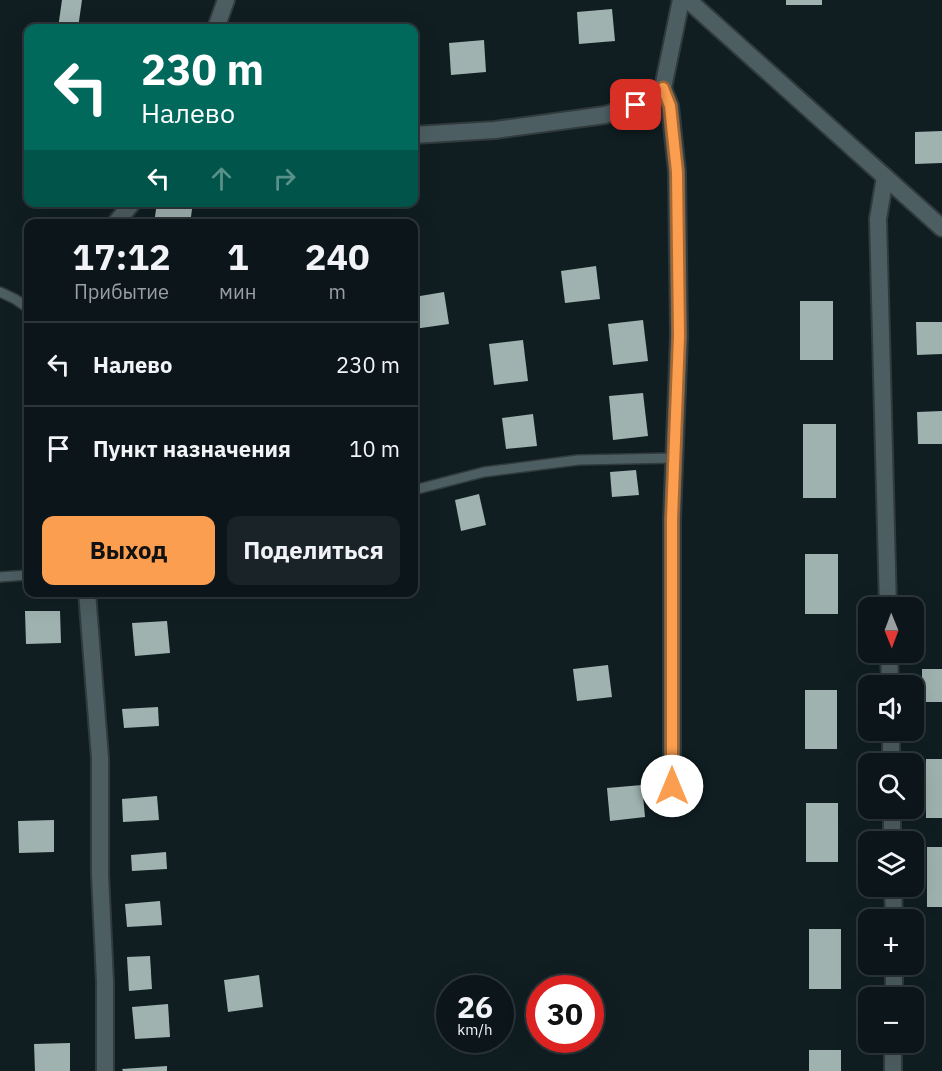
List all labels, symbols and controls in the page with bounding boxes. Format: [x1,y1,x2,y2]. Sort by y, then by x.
text: 230 m [141,42,264,97]
icon: left [42,48,120,126]
pin [610,79,661,130]
icon: arrive [619,88,652,121]
text: Налево [141,95,235,130]
icon: left [142,162,175,195]
icon: ahead [205,162,238,195]
icon: right [268,162,301,195]
text: 17:12 [72,233,171,280]
text: 1 [227,233,249,280]
text: 240 [305,233,370,280]
text: Прибытие [74,278,169,305]
text: мин [219,278,256,305]
text: m [328,278,346,305]
icon: left [42,348,75,381]
text: Налево [93,350,172,379]
text: 230 m [336,350,400,379]
icon: arrive [42,432,75,465]
text: Пункт назначения [93,434,291,463]
text: 10 m [349,434,400,463]
button: Выход [42,516,215,585]
button: Поделиться [227,516,400,585]
north arrow [858,597,924,663]
map controls [858,597,924,1053]
button: sound [858,675,924,741]
button: search [858,753,924,819]
position arrow [640,754,704,818]
button: layers [858,831,924,897]
button: + [858,909,924,975]
speed limit sign: 30 [526,975,604,1053]
text: 26 [457,987,493,1026]
button: − [858,987,924,1053]
text: km/h [457,1020,493,1039]

